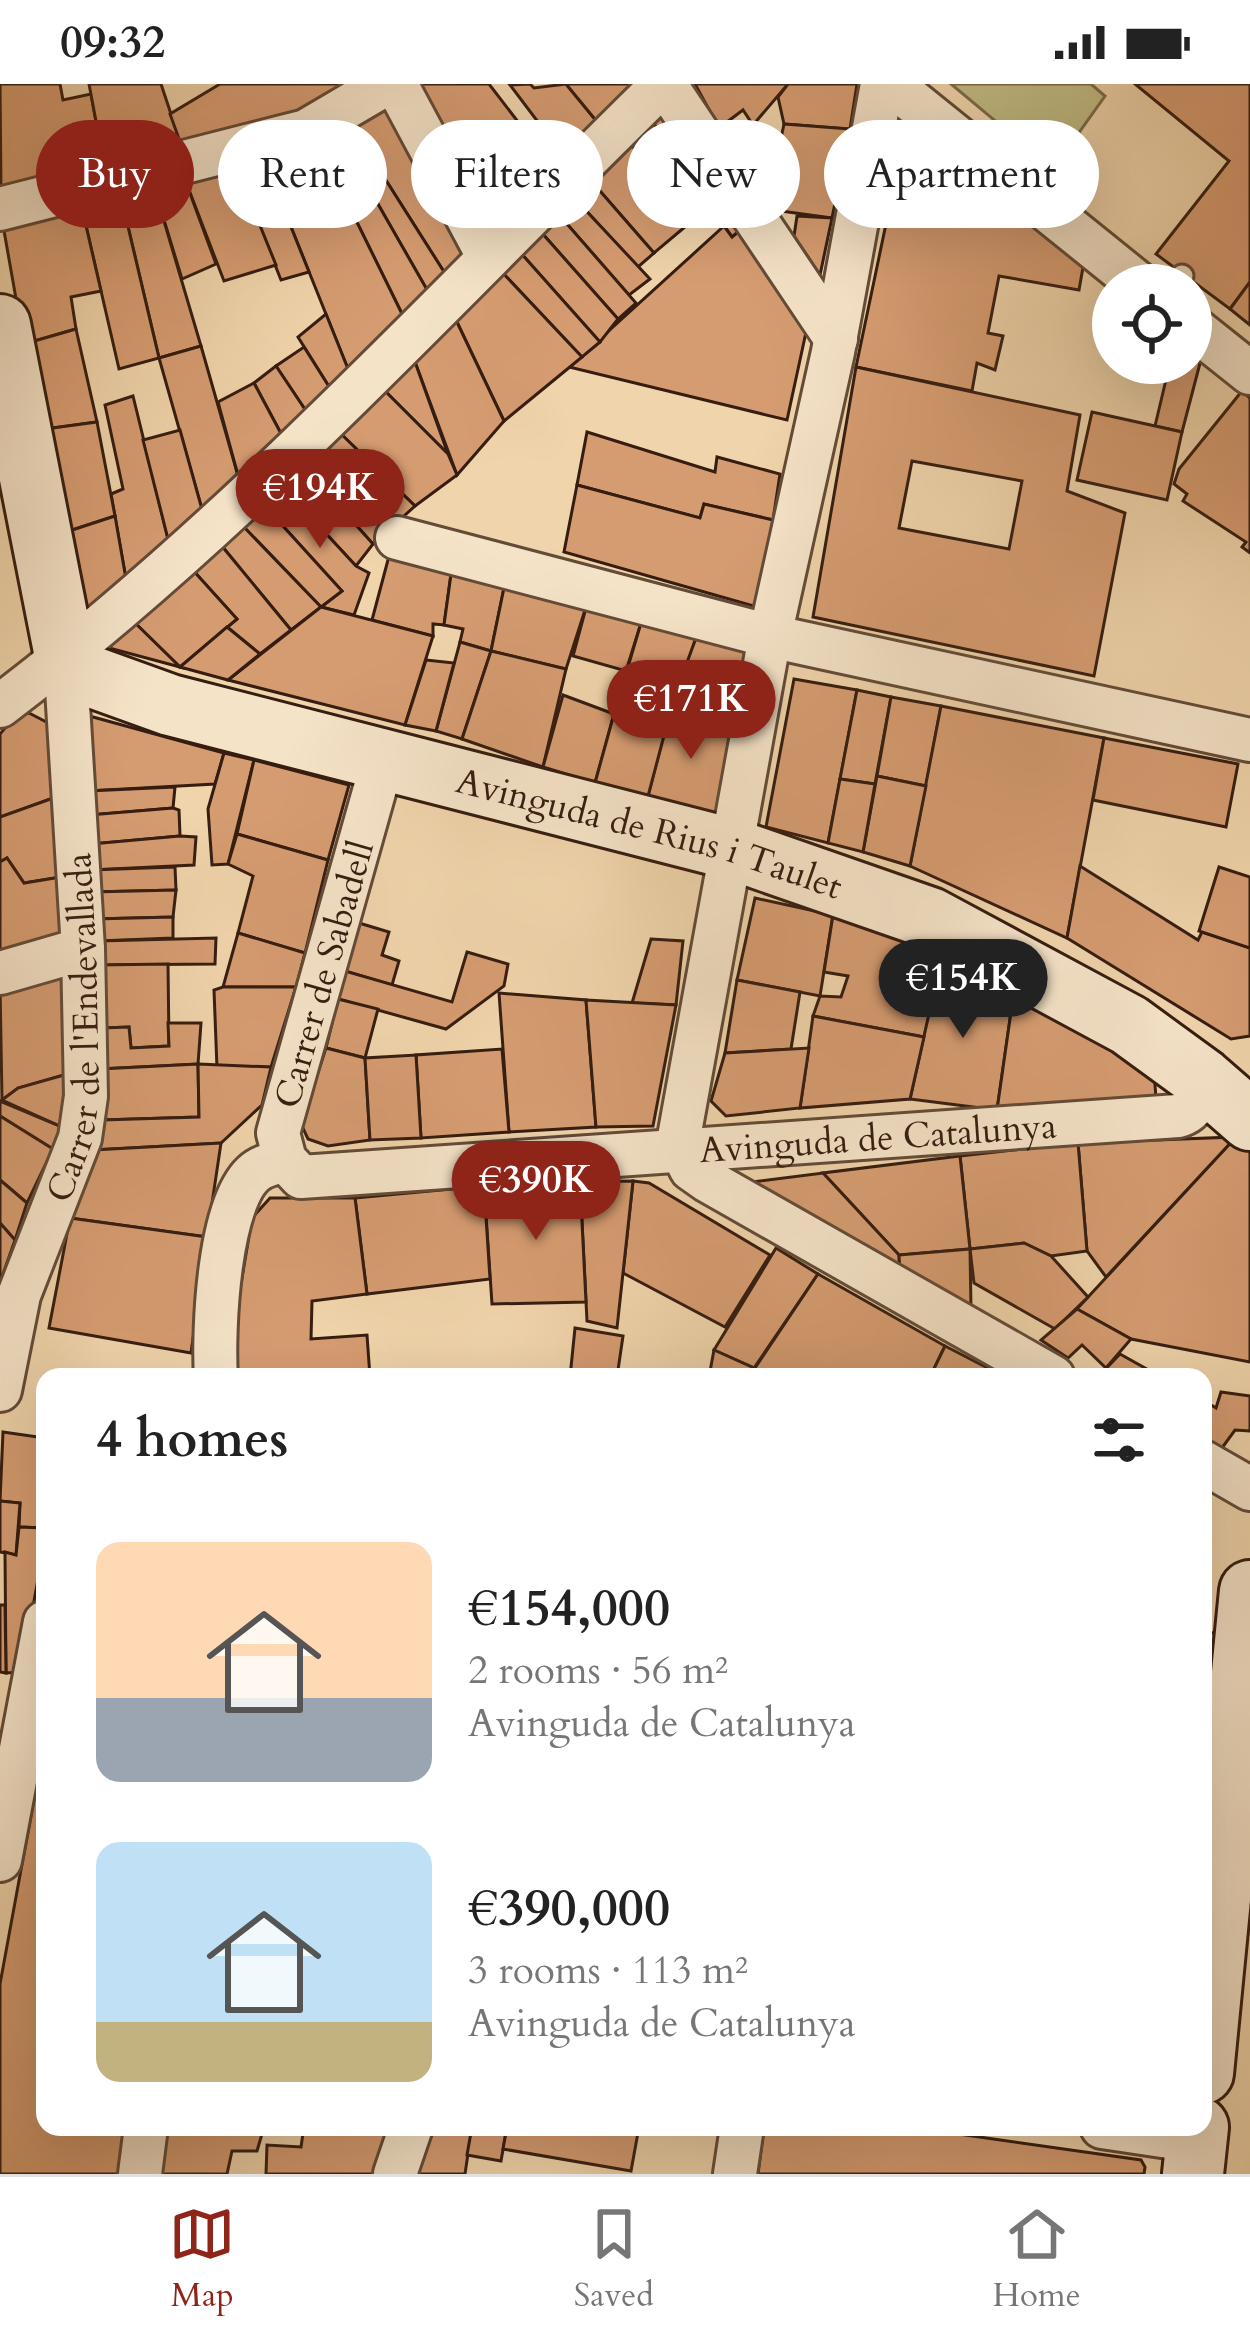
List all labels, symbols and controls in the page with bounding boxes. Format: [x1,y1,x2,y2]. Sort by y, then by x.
text: 09:32 [60,12,165,73]
chip: Buy [36,120,194,228]
chip: Rent [218,120,387,228]
chip: Filters [411,120,603,228]
chip: New [627,120,800,228]
chip: Apartment [824,120,1099,228]
map controls [1092,264,1212,384]
button: locate [1092,264,1212,384]
pin: €194K [236,449,404,551]
text: €194K [263,461,377,514]
pin: €171K [607,660,775,762]
text: €171K [634,672,748,725]
street label: Avinguda de Rius i Taulet [451,756,849,912]
street label: Carrer de Sabadell [263,835,386,1114]
street label: Carrer de l'Endevallada [35,851,112,1209]
pin: €154K [879,939,1047,1041]
text: €154K [906,951,1020,1004]
street label: Avinguda de Catalunya [698,1101,1059,1175]
pin: €390K [452,1141,620,1243]
text: €390K [479,1153,593,1206]
text: 4 homes [96,1405,288,1475]
icon: filters [1086,1407,1152,1473]
text: €154,000 [468,1574,670,1644]
icon: home [192,1590,336,1734]
text: 2 rooms · 56 m² [468,1644,728,1697]
text: Avinguda de Catalunya [468,1697,856,1750]
text: €390,000 [468,1874,670,1944]
icon: home [192,1890,336,2034]
text: 3 rooms · 113 m² [468,1944,748,1997]
text: Avinguda de Catalunya [468,1997,856,2050]
tab: Map [169,2201,235,2318]
tab: Saved [574,2201,654,2318]
tab: Home [992,2201,1081,2318]

